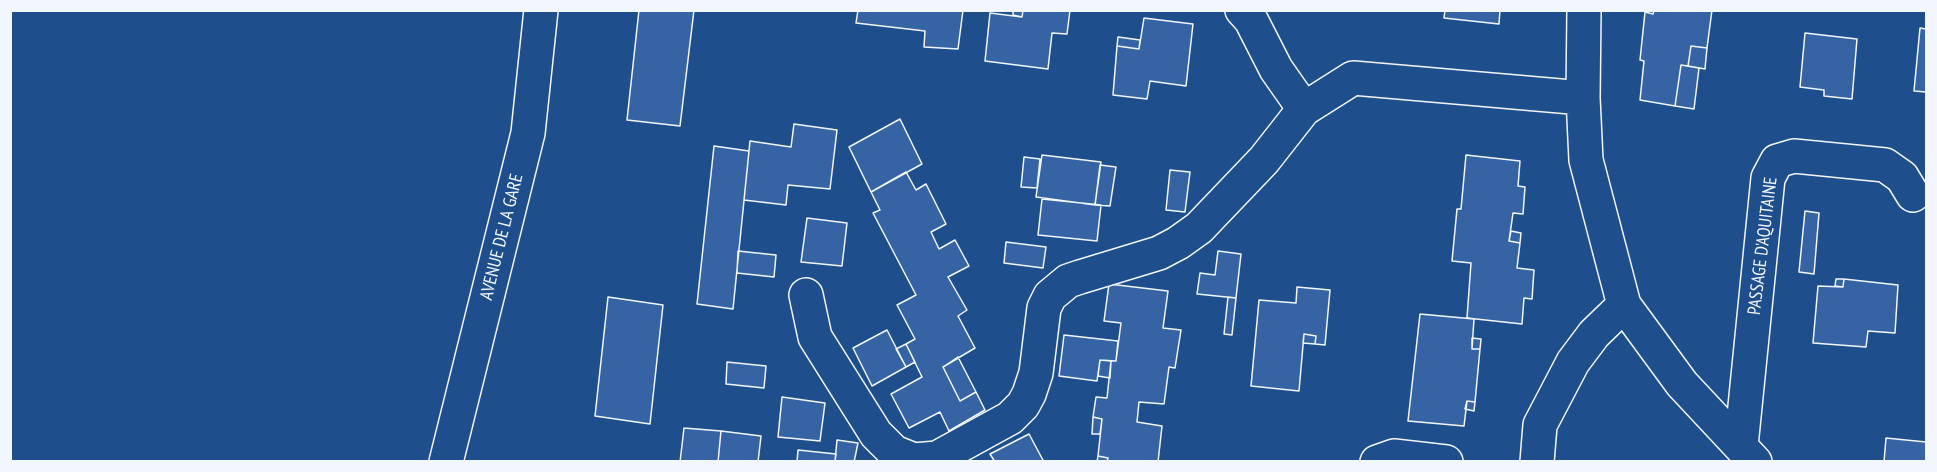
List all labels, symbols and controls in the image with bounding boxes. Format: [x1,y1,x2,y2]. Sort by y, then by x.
street label: AVENUE DE LA GARE [476,172,528,302]
street label: PASSAGE D'AQUITAINE [1744,176,1782,316]

